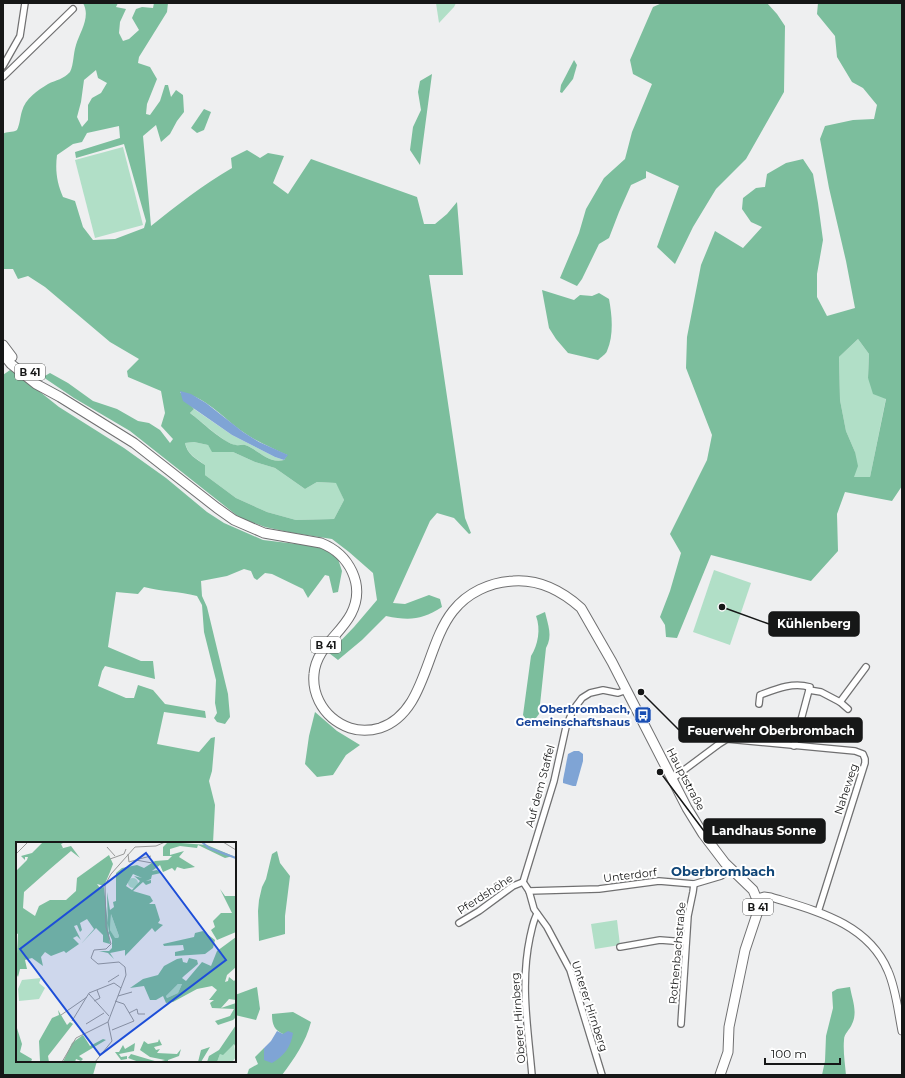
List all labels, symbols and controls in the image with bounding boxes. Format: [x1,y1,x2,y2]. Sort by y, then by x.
road number: B 41 [15,364,45,380]
callout: Kühlenberg [769,612,859,636]
text: Kühlenberg [777,616,851,631]
road number: B 41 [311,637,341,653]
place label: Oberbrombach, Gemeinschaftshaus [516,702,630,729]
bus stop icon: Oberbrombach, Gemeinschaftshaus [633,705,653,725]
callout: Feuerwehr Oberbrombach [679,718,862,742]
text: Feuerwehr Oberbrombach [687,723,855,738]
street label: Auf dem Staffel [522,743,558,829]
street label: Hauptstraße [664,745,709,813]
street label: Naheweg [831,762,861,816]
callout: Landhaus Sonne [704,819,825,843]
text: Landhaus Sonne [712,823,817,838]
inset map [16,842,236,1062]
district label: Oberbrombach [671,863,775,879]
street label: Unterdorf [602,865,659,885]
street label: Pferdshöhe [454,871,516,917]
road number: B 41 [743,899,773,915]
street label: Rothenbachstraße [666,901,688,1005]
street label: Unterer Hirnberg [569,959,611,1053]
street label: Oberer Hirnberg [508,972,528,1064]
scale bar [765,1040,840,1066]
text: 100 m [771,1046,807,1061]

